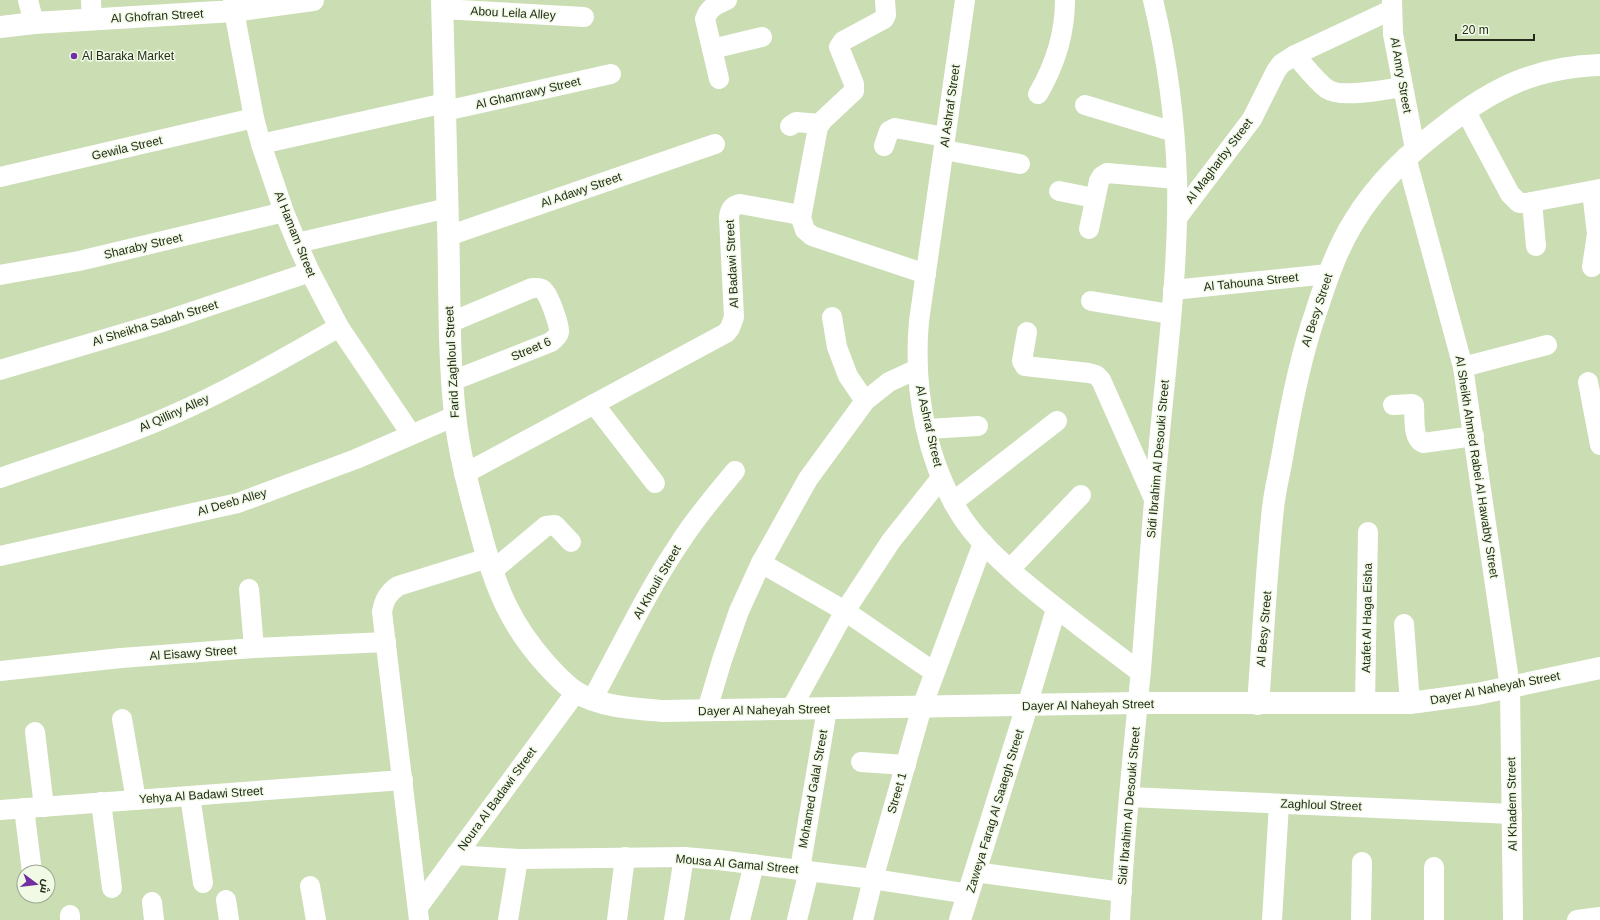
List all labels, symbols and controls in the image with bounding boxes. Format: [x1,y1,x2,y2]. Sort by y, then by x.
street label: Abou Leila Alley [470,4,556,22]
street label: Al Ghofran Street [110,7,204,25]
scale bar [1456,16,1534,42]
text: 20 m [1462,23,1489,37]
street label: Al Amry Street [1387,36,1415,115]
place label: Al Baraka Market [82,49,175,63]
marker: Al Baraka Market [69,51,79,61]
street label: Al Ashraf Street [937,63,963,148]
street label: Al Ghamrawy Street [474,74,583,112]
street label: Al Magharby Street [1183,115,1256,206]
street label: Gewila Street [90,133,164,163]
street label: Al Adawy Street [539,169,624,210]
street label: Al Hamam Street [271,189,319,280]
street label: Al Badawi Street [723,219,741,309]
street label: Sharaby Street [102,230,184,262]
street label: Al Tahouna Street [1203,270,1300,294]
street label: Al Besy Street [1299,271,1336,348]
street label: Al Sheikha Sabah Street [90,297,220,349]
street label: Farid Zaghloul Street [442,305,462,418]
street label: Street 6 [509,334,553,364]
street label: Al Sheikh Ahmed Rabei Al Hawabty Street [1453,355,1502,580]
street label: Sidi Ibrahim Al Desouki Street [1144,379,1172,539]
street label: Al Ashraf Street [913,384,945,469]
street label: Al Qilliny Alley [137,391,211,435]
street label: Al Deeb Alley [196,485,268,519]
street label: Al Khouli Street [630,542,684,621]
street label: Atafet Al Haga Eisha [1359,563,1375,673]
street label: Al Besy Street [1254,590,1274,667]
street label: Al Eisawy Street [149,643,238,663]
street label: Dayer Al Naheyah Street [1429,668,1562,707]
street label: Dayer Al Naheyah Street [1022,697,1155,713]
street label: Dayer Al Naheyah Street [698,702,831,718]
street label: Sidi Ibrahim Al Desouki Street [1115,726,1143,886]
street label: Zaweya Farag Al Saaegh Street [963,727,1027,894]
street label: Mohamed Galal Street [796,728,830,849]
street label: Noura Al Badawi Street [455,744,540,853]
street label: Al Khadem Street [1504,756,1520,851]
street label: Street 1 [884,771,910,815]
street label: Yehya Al Badawi Street [139,784,264,806]
street label: Zaghloul Street [1280,797,1363,813]
street label: Mousa Al Gamal Street [675,852,800,876]
north arrow [16,864,56,904]
text: ش [37,878,53,895]

